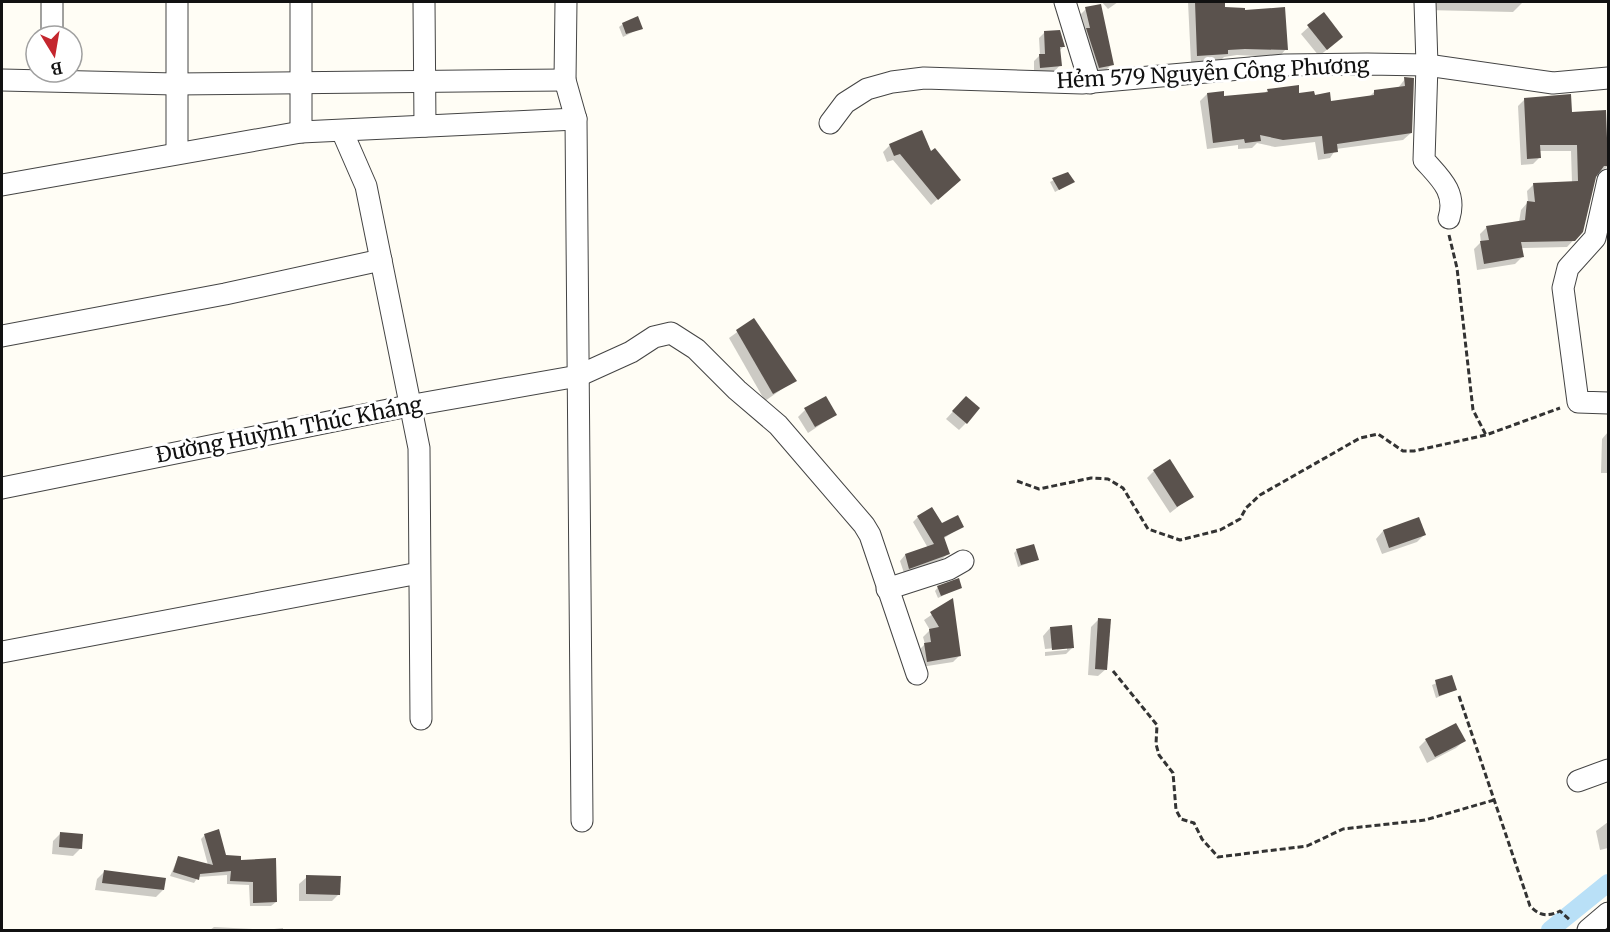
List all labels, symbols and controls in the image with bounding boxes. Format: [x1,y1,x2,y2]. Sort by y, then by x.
north arrow [24,24,84,84]
street label: Hẻm 579 Nguyễn Công Phương [1056,50,1370,94]
text: B [49,58,64,80]
street label: Đường Huỳnh Thúc Kháng [153,390,425,469]

